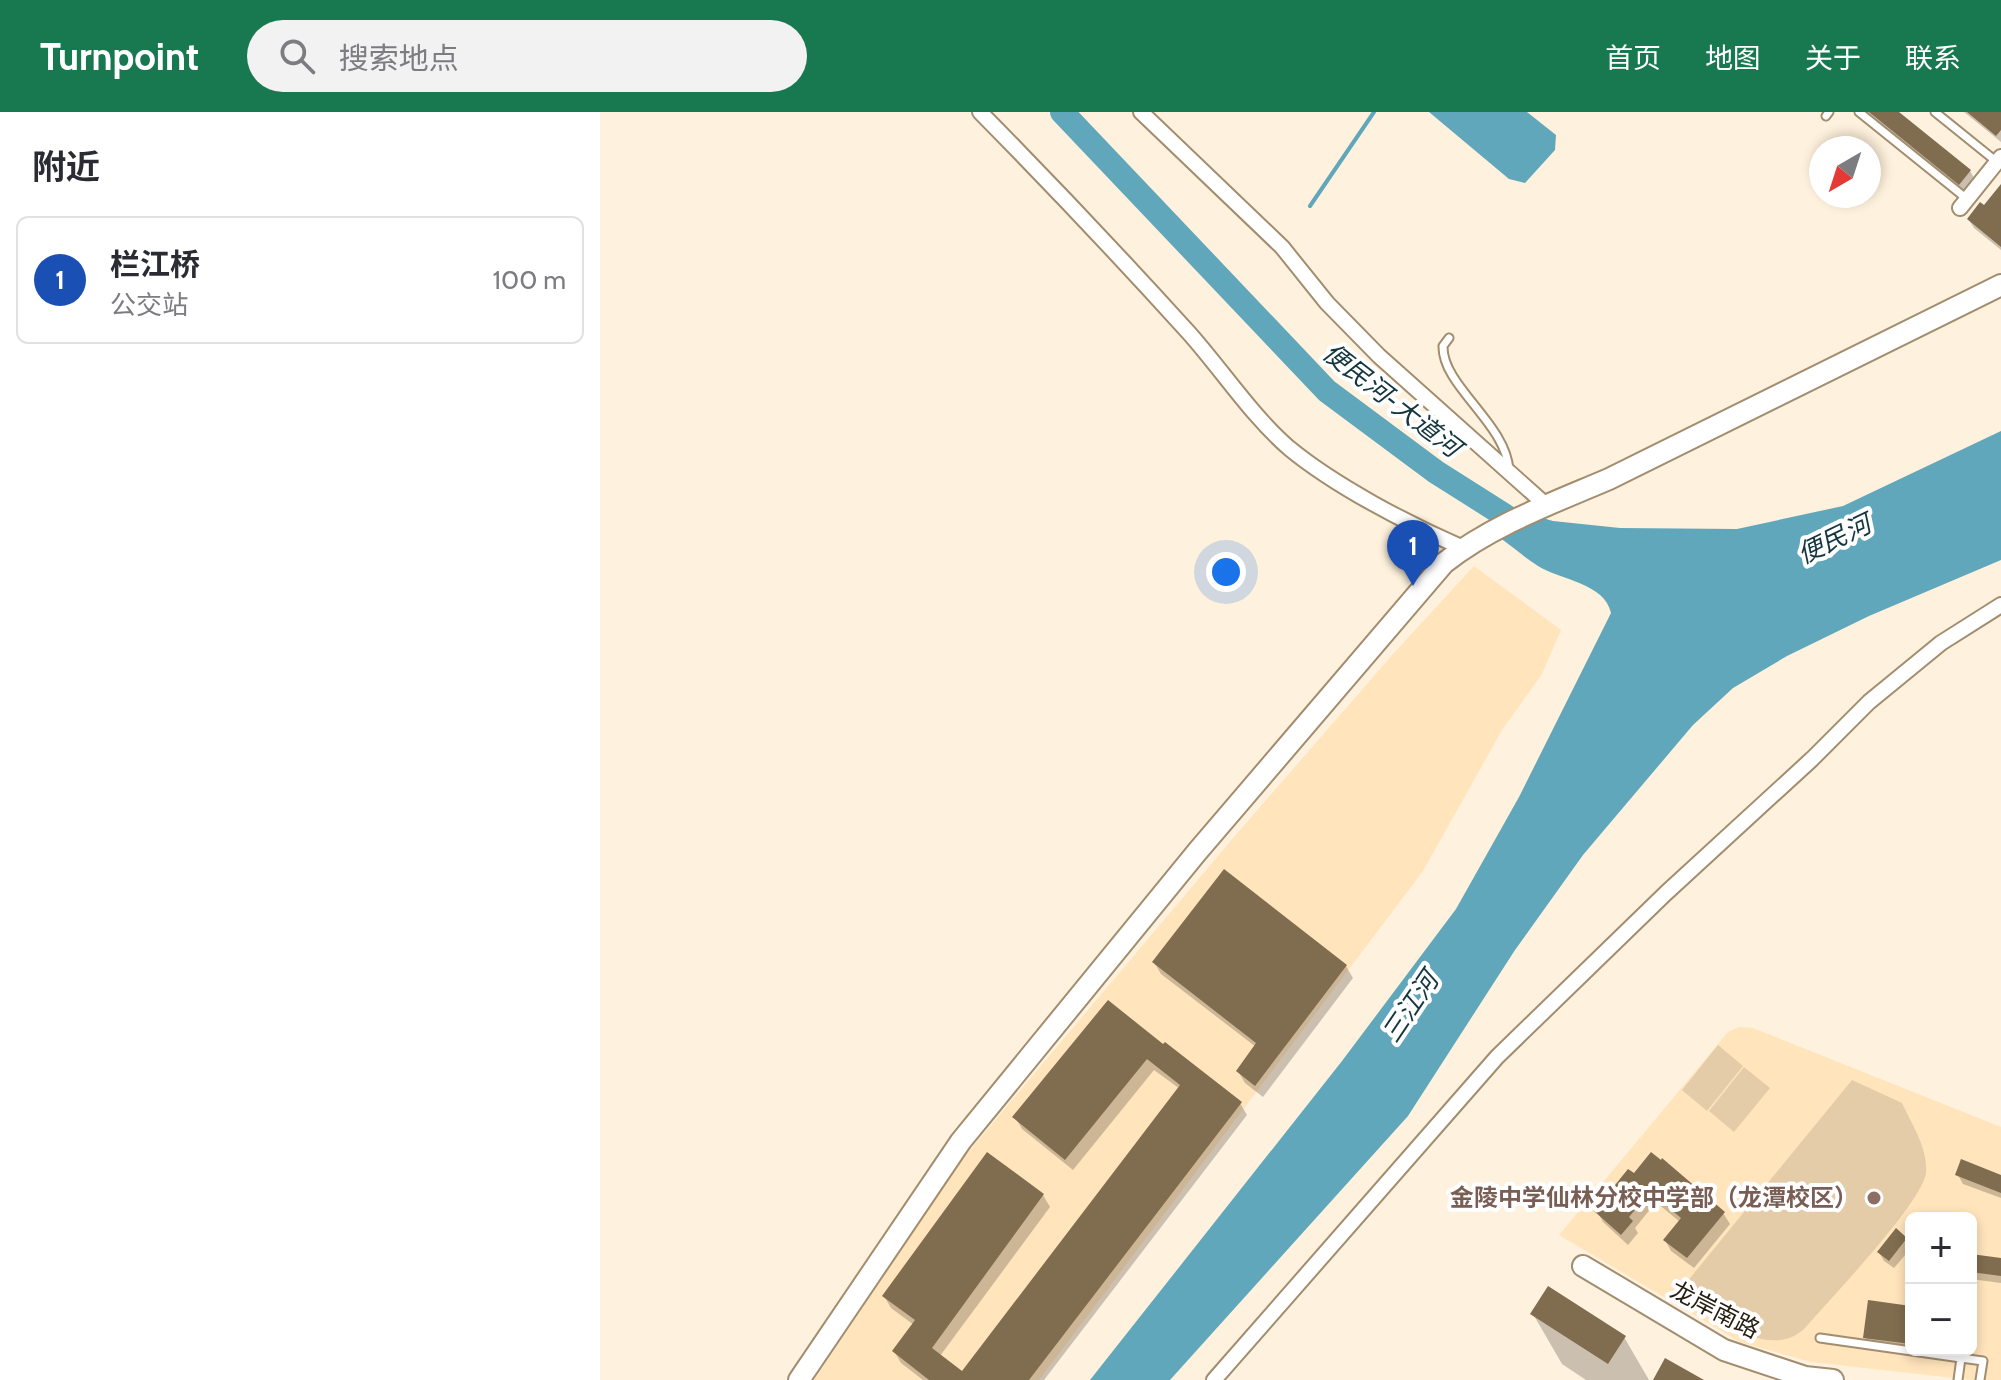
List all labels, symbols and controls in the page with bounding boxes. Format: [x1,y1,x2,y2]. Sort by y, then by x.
search box [247,20,807,92]
text: Turnpoint [40,33,199,80]
icon: search [275,34,319,78]
text: 搜索地点 [339,40,459,77]
text: 首页 [1605,41,1661,75]
text: 地图 [1705,41,1761,75]
text: 关于 [1805,41,1861,75]
text: 联系 [1905,41,1961,75]
north arrow [1809,136,1881,208]
text: 附近 [32,146,100,188]
text: 栏江桥 [110,246,200,283]
text: 1 [55,264,65,296]
text: 100 m [493,264,566,296]
text: 公交站 [110,289,188,321]
water label: 便民河-大道河 [1317,336,1471,467]
water label: 便民河 [1792,505,1881,570]
pin: 1 [1387,520,1439,586]
your location [1206,552,1246,592]
water label: 三江河 [1375,962,1448,1048]
place label: 金陵中学仙林分校中学部（龙潭校区） [1450,1183,1858,1212]
marker: 金陵中学仙林分校中学部（龙潭校区） [1865,1189,1883,1207]
map controls [1905,1212,1977,1356]
button: + [1905,1212,1977,1284]
street label: 龙岸南路 [1666,1275,1765,1344]
button: − [1905,1284,1977,1356]

